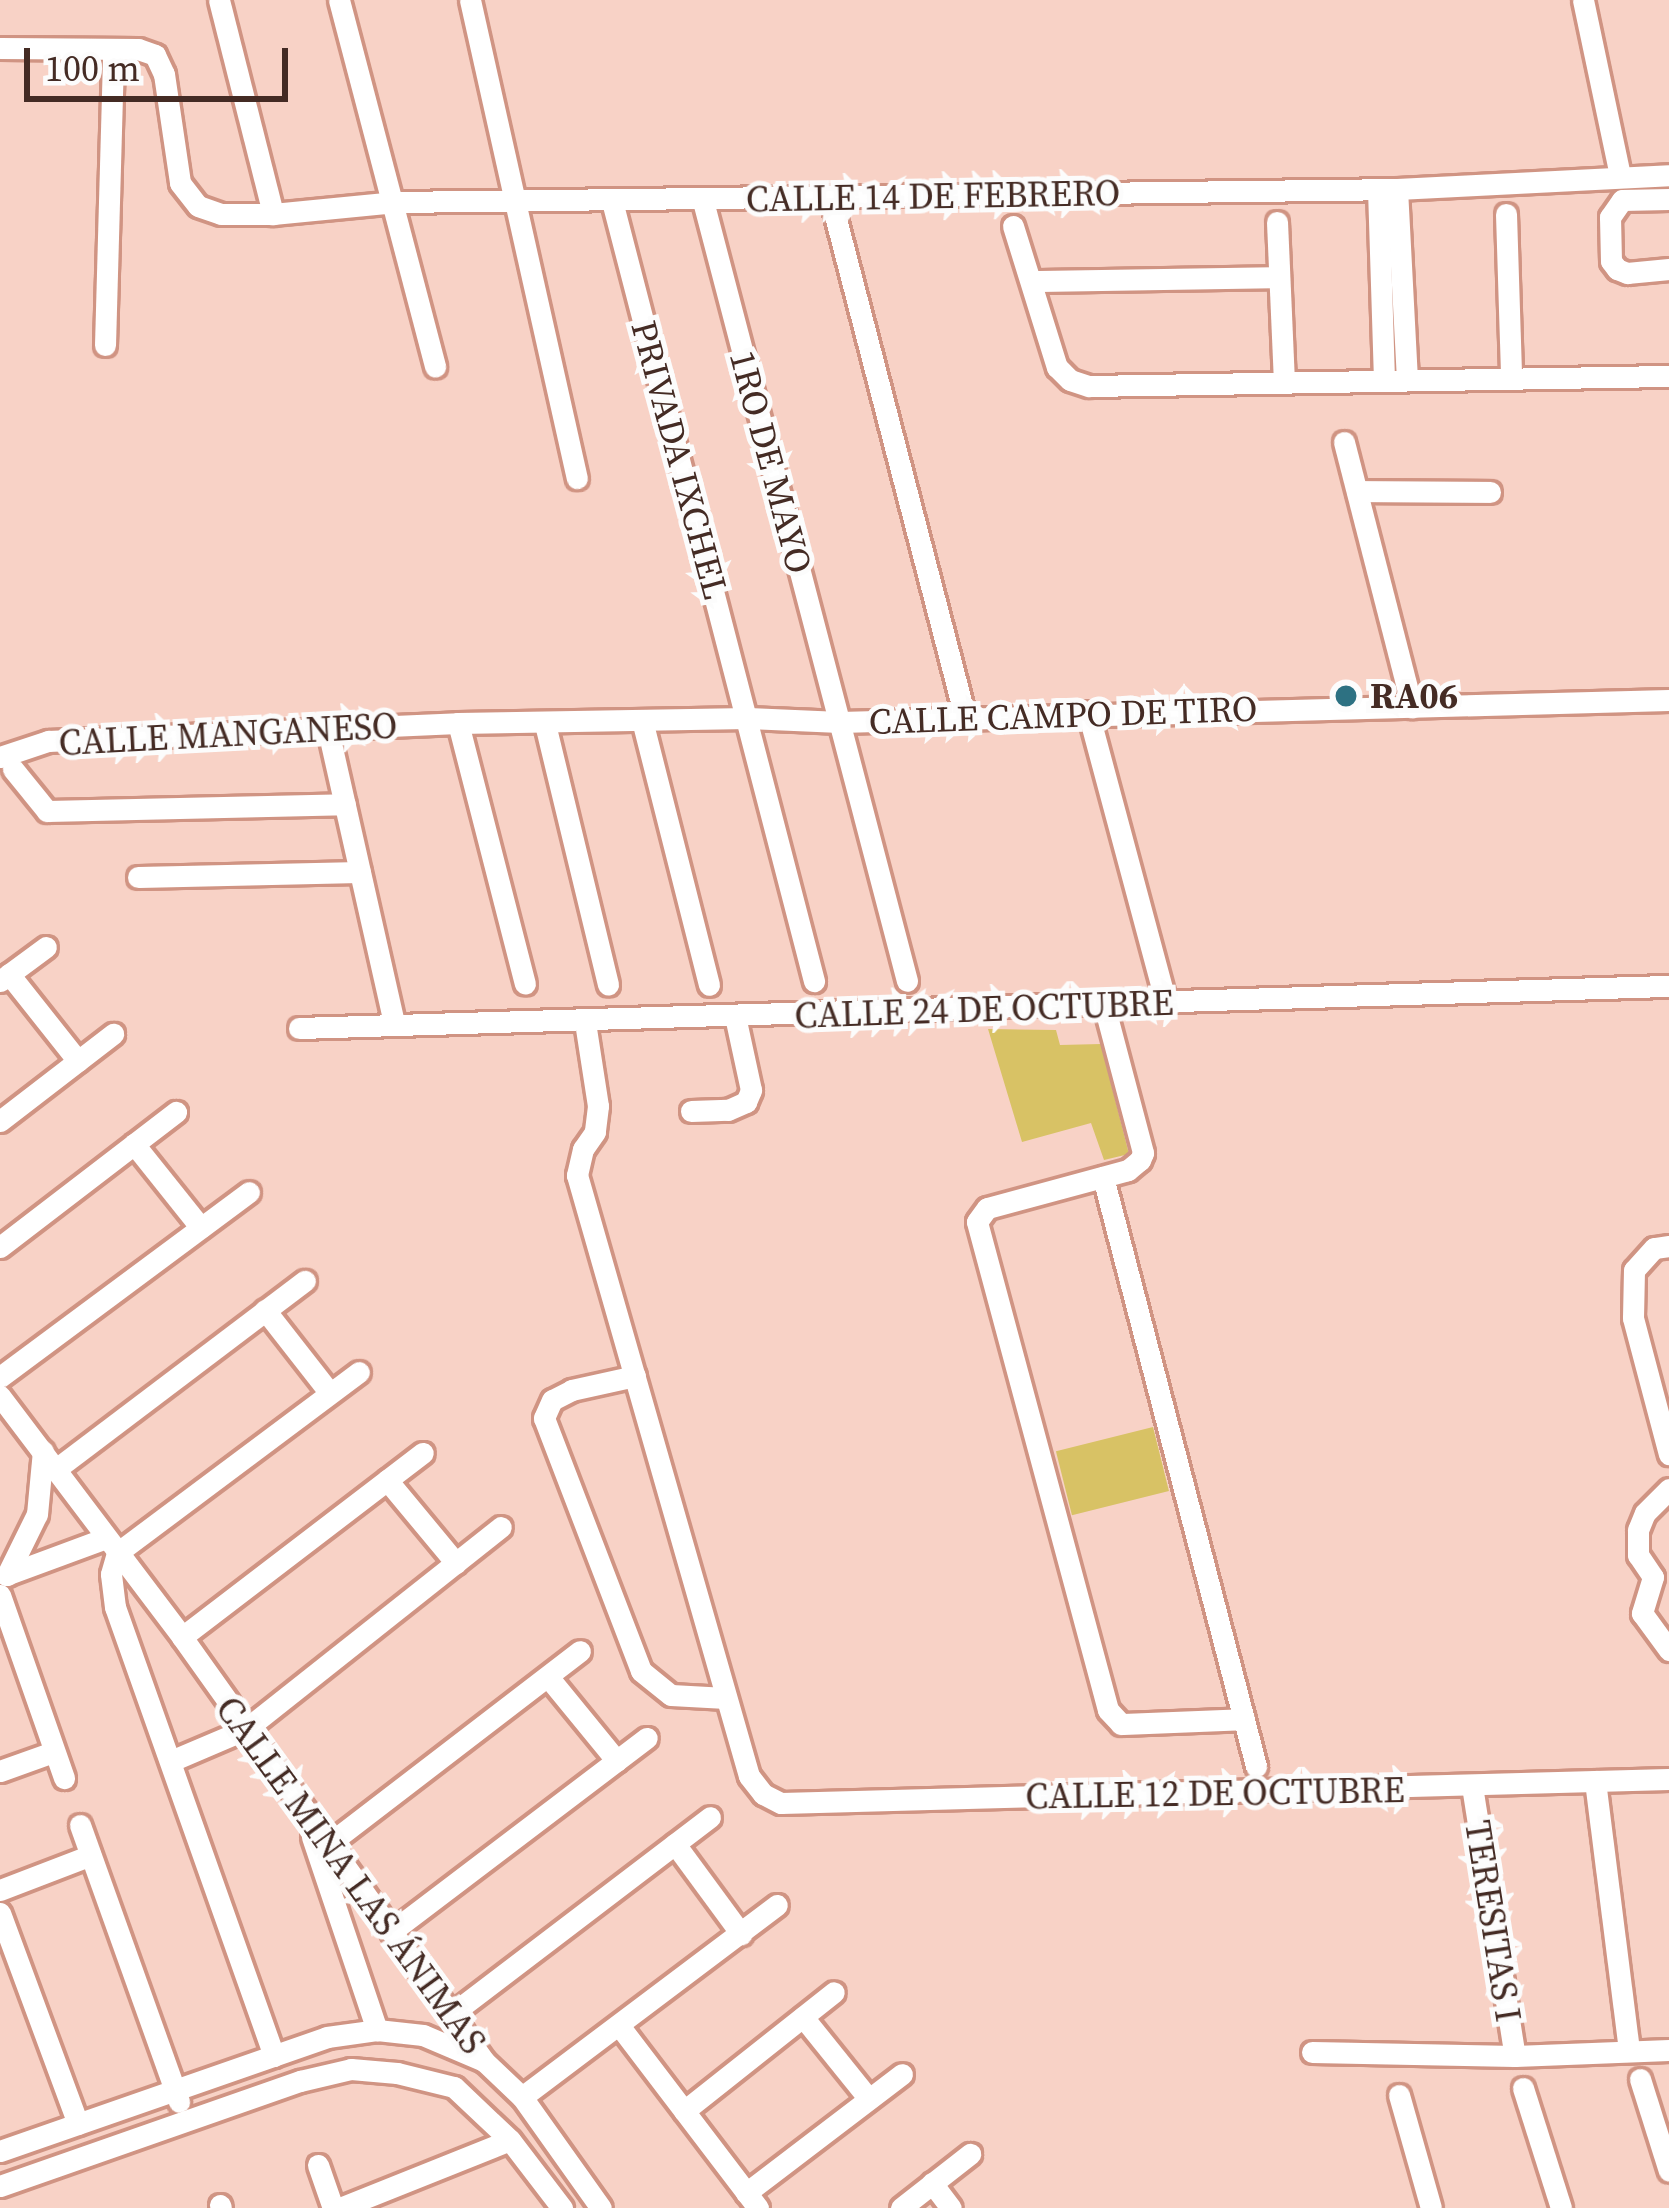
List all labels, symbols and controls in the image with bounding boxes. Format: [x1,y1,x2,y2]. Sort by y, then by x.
scale bar [30,24,294,98]
text: 100 m [45,44,140,93]
street label: CALLE 14 DE FEBRERO [746,171,1120,221]
street label: PRIVADA IXCHEL [622,316,738,604]
street label: 1RO DE MAYO [721,346,821,578]
place label: RA06 [1370,674,1458,718]
marker: RA06 [1333,683,1359,709]
street label: CALLE CAMPO DE TIRO [868,687,1258,743]
street label: CALLE MANGANESO [58,704,398,764]
street label: CALLE 24 DE OCTUBRE [794,981,1174,1037]
street label: CALLE MINA LAS ÁNIMAS [207,1688,495,2062]
street label: CALLE 12 DE OCTUBRE [1025,1768,1405,1818]
street label: TERESITAS I [1456,1817,1530,2025]

